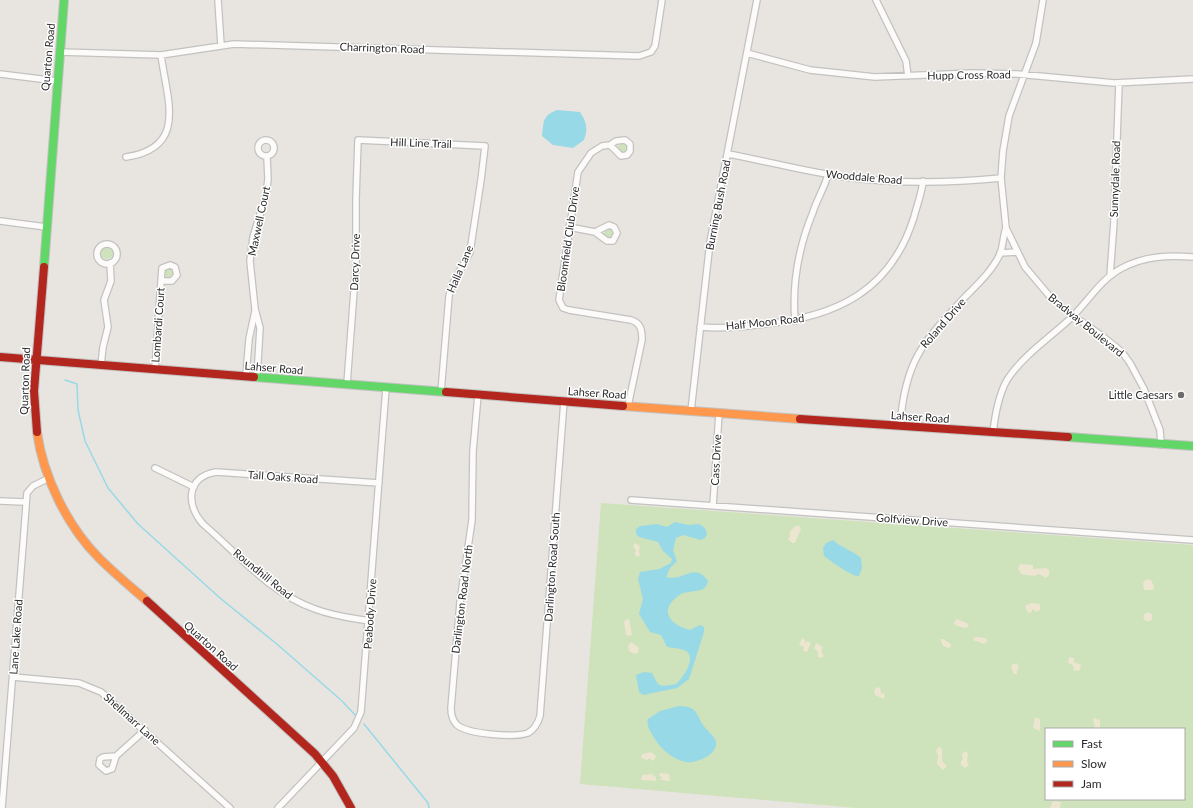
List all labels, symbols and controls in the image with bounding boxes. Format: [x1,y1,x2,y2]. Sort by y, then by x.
street label: Quarton Road [38,23,57,91]
street label: Charrington Road [339,40,425,55]
street label: Hupp Cross Road [927,67,1011,82]
street label: Hill Line Trail [390,135,452,150]
street label: Sunnydale Road [1107,140,1122,218]
street label: Burning Bush Road [702,159,733,251]
street label: Wooddale Road [825,167,903,186]
street label: Maxwell Court [245,185,272,257]
street label: Bloomfield Club Drive [554,185,581,292]
street label: Darcy Drive [347,233,362,291]
street label: Halla Lane [444,243,475,294]
street label: Lombardi Court [148,287,167,363]
street label: Bradway Boulevard [1046,290,1127,359]
street label: Roland Drive [917,295,968,350]
street label: Half Moon Road [725,311,805,332]
street label: Quarton Road [17,347,32,415]
street label: Lahser Road [244,358,304,377]
street label: Lahser Road [567,384,627,401]
place label: Little Caesars [1108,388,1173,401]
marker: Little Caesars [1176,390,1186,400]
street label: Lahser Road [890,408,950,425]
street label: Cass Drive [708,434,723,486]
street label: Tall Oaks Road [247,468,319,485]
street label: Golfview Drive [876,510,949,529]
street label: Darlington Road South [541,512,562,622]
street label: Darlington Road North [448,544,475,654]
street label: Roundhill Road [231,546,296,601]
street label: Peabody Drive [361,578,378,650]
street label: Lane Lake Road [6,599,25,675]
street label: Quarton Road [182,618,241,673]
street label: Shellmarr Lane [102,690,163,747]
legend [1045,728,1185,800]
text: Fast [1081,736,1103,751]
text: Slow [1081,756,1107,771]
text: Jam [1081,776,1102,791]

